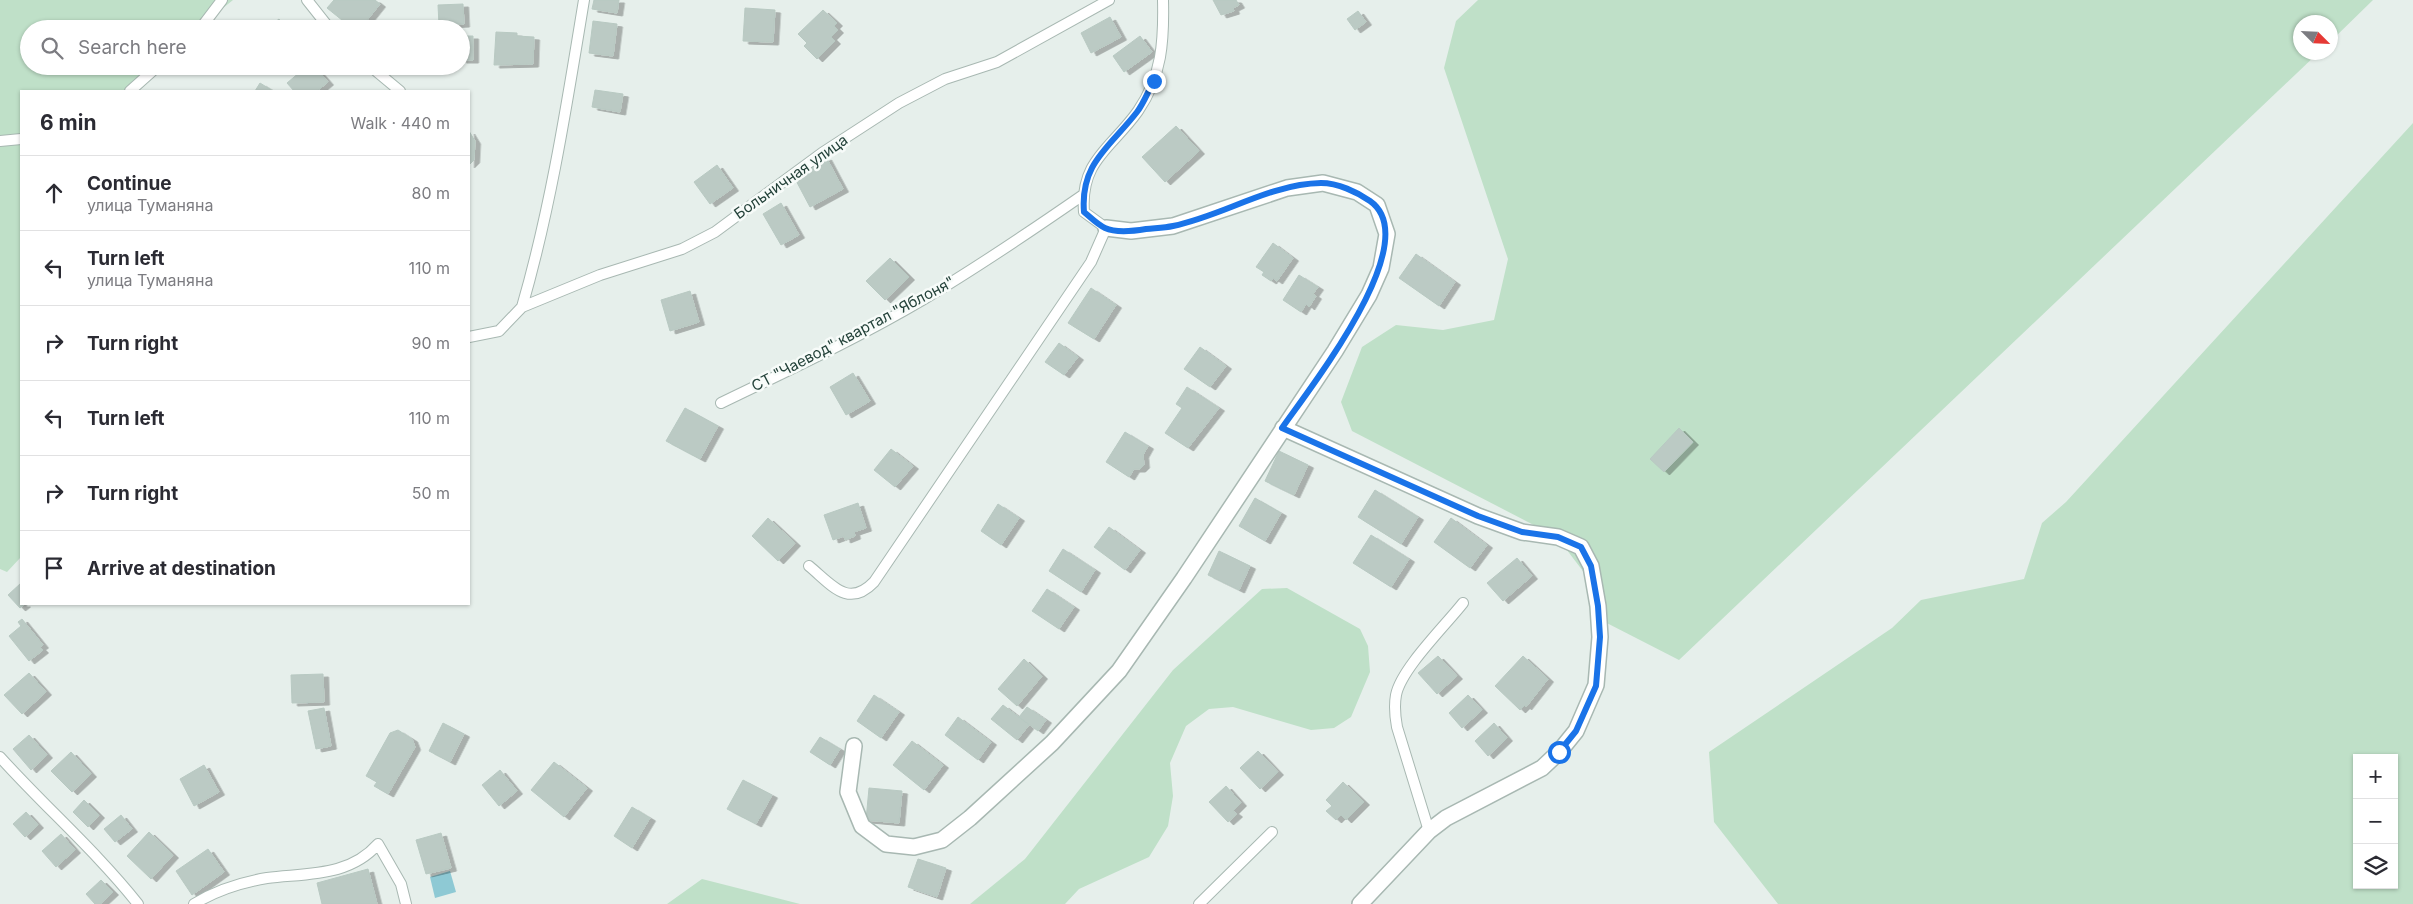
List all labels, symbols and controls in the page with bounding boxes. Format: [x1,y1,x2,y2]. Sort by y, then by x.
north arrow [2293,15,2338,60]
search box [20,20,470,75]
icon: search [38,34,66,62]
text: Search here [78,36,187,59]
route end [1143,70,1166,93]
text: 6 min [40,110,97,135]
text: Walk · 440 m [351,113,450,133]
street label: Больничная улица [730,130,851,223]
text: Continue [87,172,172,195]
icon: ahead [40,179,68,207]
text: 80 m [411,183,450,203]
text: улица Туманяна [87,195,213,215]
text: Turn left [87,247,165,270]
icon: left [40,254,68,282]
text: 110 m [408,258,450,278]
text: улица Туманяна [87,270,213,290]
street label: СТ "Чаевод" квартал "Яблоня" [748,272,958,395]
icon: right [40,329,68,357]
text: Turn right [87,332,178,355]
text: 90 m [411,333,450,353]
icon: left [40,404,68,432]
text: Turn left [87,407,165,430]
text: 110 m [408,408,450,428]
icon: right [40,479,68,507]
text: Turn right [87,482,178,505]
text: 50 m [412,483,450,503]
icon: arrive [40,554,68,582]
text: Arrive at destination [87,557,276,580]
route start [1548,741,1571,764]
map controls [2353,754,2398,889]
button: + [2353,754,2398,799]
button: − [2353,799,2398,844]
button: layers [2353,844,2398,889]

